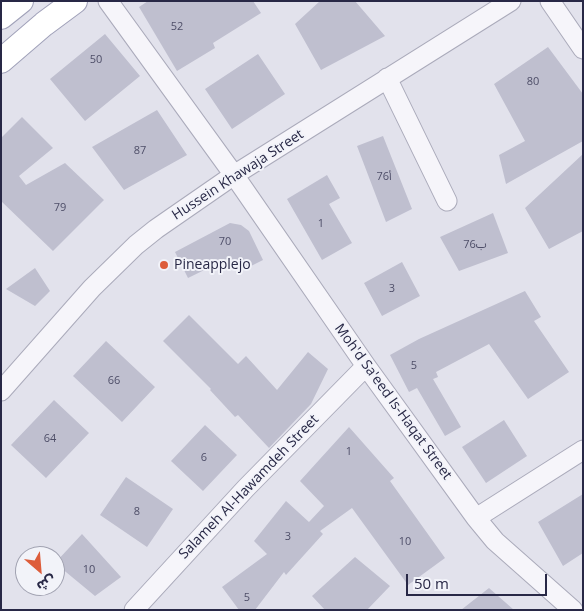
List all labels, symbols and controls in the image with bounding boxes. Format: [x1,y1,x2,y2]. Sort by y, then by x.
house number: 52 [171,20,183,34]
house number: 50 [90,53,102,67]
house number: 80 [527,75,539,89]
street label: Hussein Khawaja Street [169,126,307,224]
house number: 87 [134,144,146,158]
house number: 76أ [376,170,392,184]
house number: 79 [54,201,66,215]
house number: 1 [318,217,324,231]
house number: 70 [219,235,231,249]
house number: 76ب [463,238,487,252]
place label: Pineapplejo [174,257,251,273]
marker: Pineapplejo [158,259,170,271]
house number: 3 [389,282,395,296]
street label: Moh'd Sa'eed Is-Haqat Street [331,321,455,483]
house number: 5 [411,359,417,373]
house number: 66 [108,374,120,388]
street label: Salameh Al-Hawamdeh Street [176,411,322,563]
house number: 64 [44,432,56,446]
house number: 1 [346,445,352,459]
house number: 6 [201,451,207,465]
house number: 8 [134,505,140,519]
house number: 3 [285,530,291,544]
house number: 10 [399,535,411,549]
north arrow [15,546,65,596]
house number: 10 [83,563,95,577]
scale bar [409,564,550,596]
text: ش [34,571,59,597]
text: 50 m [414,573,449,593]
house number: 5 [244,591,250,605]

